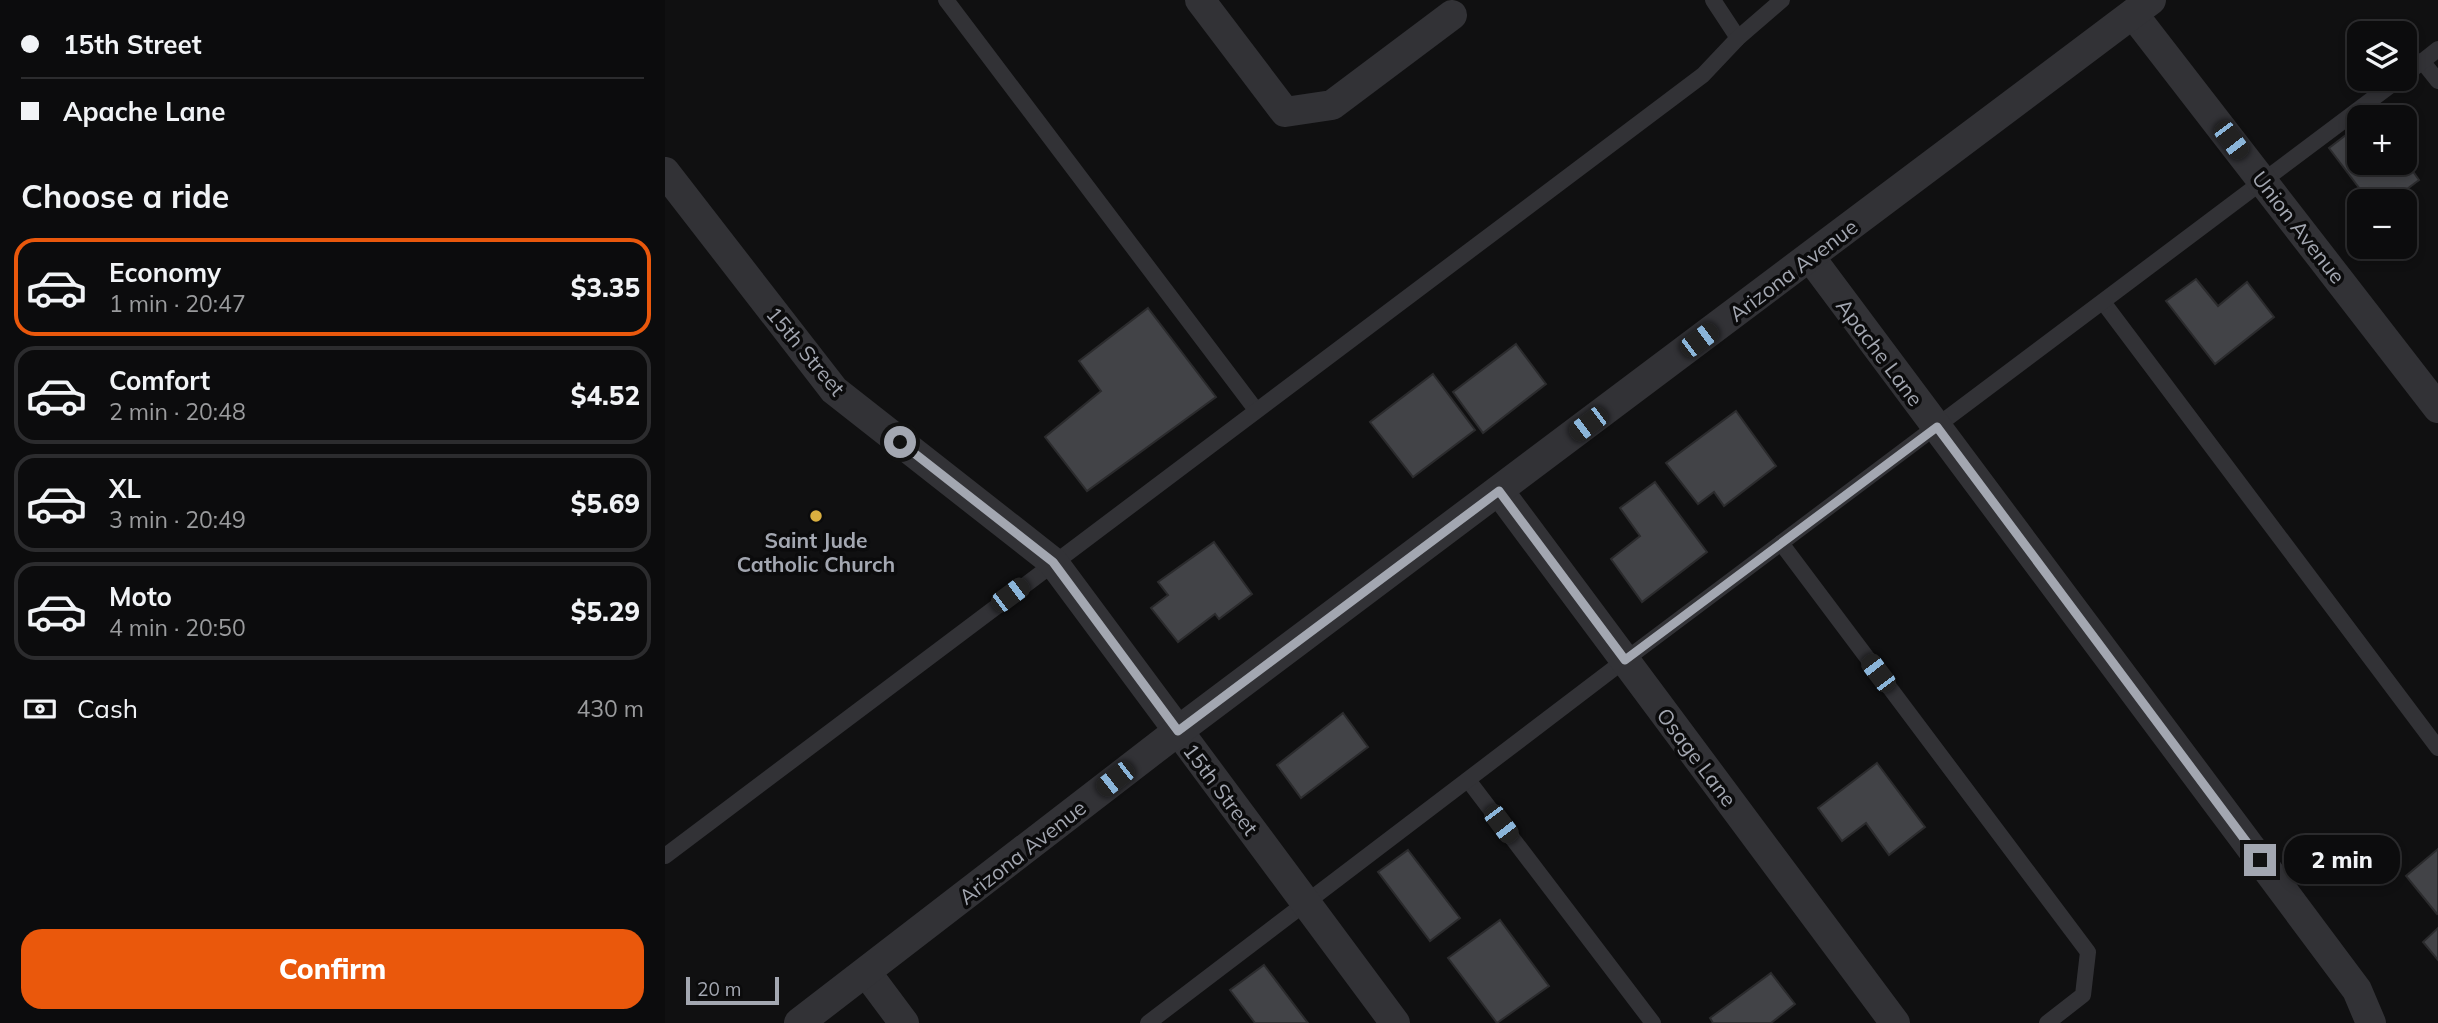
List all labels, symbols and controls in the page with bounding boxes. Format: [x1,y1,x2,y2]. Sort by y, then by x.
map controls [2347,21,2417,259]
button: layers [2347,21,2417,91]
text: 15th Street [63,28,202,61]
text: Apache Lane [63,95,226,128]
button: + [2347,105,2417,175]
car [2210,117,2253,163]
street label: Union Avenue [2247,166,2351,288]
text: Choose a ride [21,176,229,216]
button: − [2347,189,2417,259]
street label: Arizona Avenue [1724,213,1862,327]
icon: car [25,256,88,319]
text: Economy [109,256,221,289]
text: $3.35 [571,271,640,304]
text: 1 min · 20:47 [109,289,246,318]
street label: Apache Lane [1831,293,1929,411]
street label: 15th Street [761,301,851,401]
car [1676,319,1723,361]
icon: car [25,364,88,427]
text: Comfort [109,364,210,397]
text: $4.52 [571,379,640,412]
text: 2 min · 20:48 [109,397,246,426]
car [1565,403,1612,445]
route start [884,426,916,458]
icon: car [25,472,88,535]
text: XL [109,472,141,505]
text: $5.69 [571,487,640,520]
text: 3 min · 20:49 [109,505,246,534]
marker: Saint Jude Catholic Church [808,508,824,524]
place label: Saint Jude Catholic Church [737,527,895,577]
car [987,574,1034,616]
icon: car [25,580,88,643]
text: Moto [109,580,172,613]
text: $5.29 [571,595,640,628]
text: 4 min · 20:50 [109,613,246,642]
car [1857,650,1900,696]
icon: cash [21,690,59,728]
text: Cash [77,692,138,725]
text: 430 m [576,694,644,723]
street label: Osage Lane [1652,703,1742,811]
street label: 15th Street [1178,738,1264,840]
car [1092,758,1139,800]
street label: Arizona Avenue [953,794,1091,910]
car [1480,801,1523,847]
callout: 2 min [2285,836,2400,884]
route end [2244,844,2276,876]
text: 2 min [2311,845,2373,874]
button: Confirm [21,929,644,1009]
scale bar [686,974,779,1006]
text: 20 m [697,977,741,1001]

